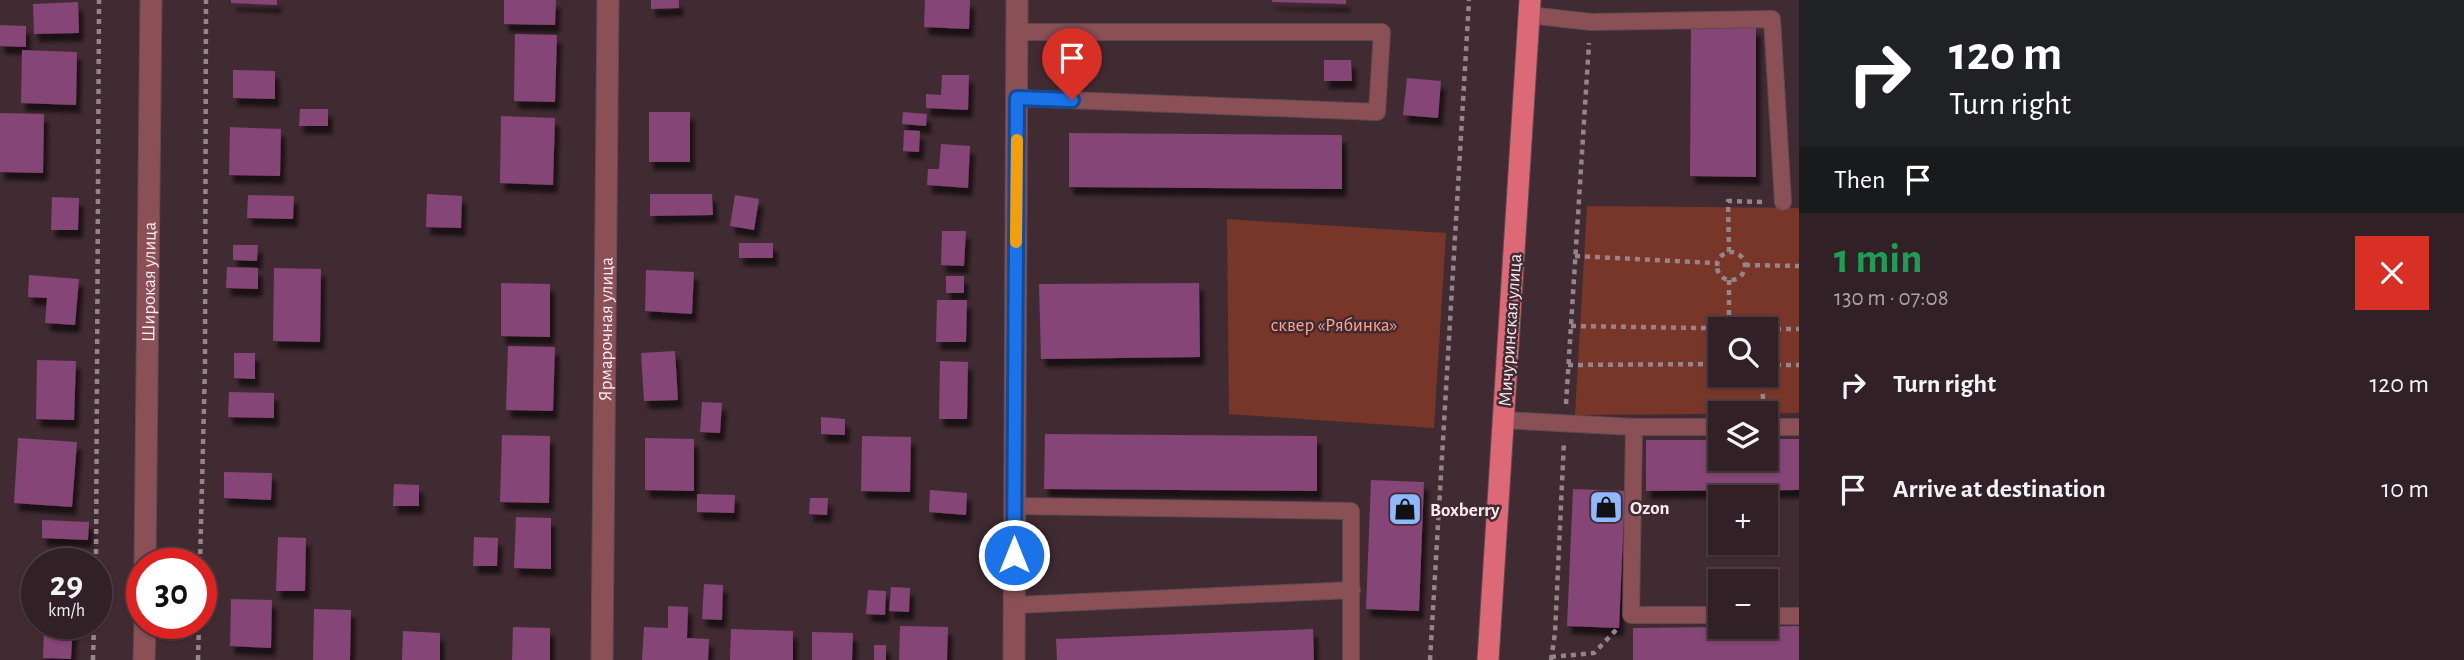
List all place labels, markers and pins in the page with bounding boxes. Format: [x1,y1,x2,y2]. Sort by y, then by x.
pin [1042,28,1102,100]
shop icon: Ozon [1587,488,1625,526]
shop icon: Boxberry [1386,490,1424,528]
place label: Ozon [1630,499,1669,518]
place label: Boxberry [1430,501,1500,520]

